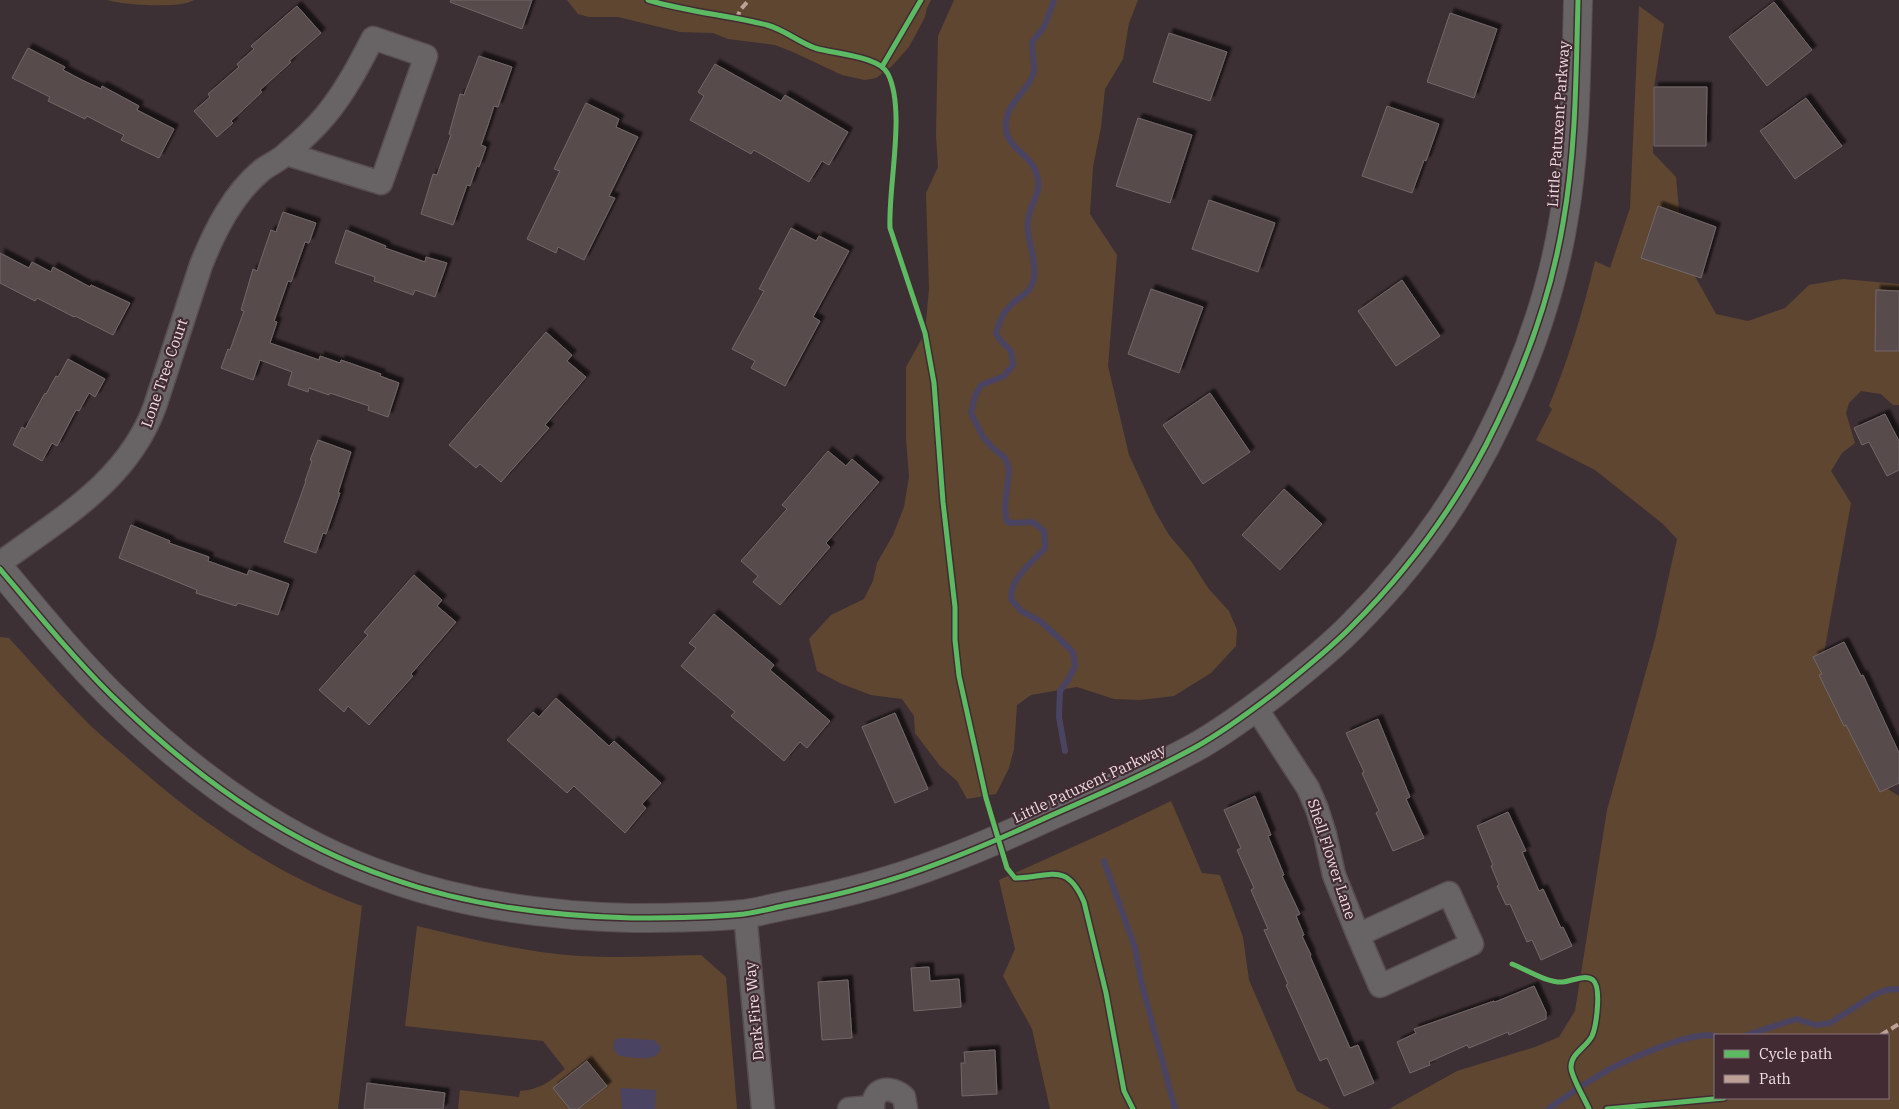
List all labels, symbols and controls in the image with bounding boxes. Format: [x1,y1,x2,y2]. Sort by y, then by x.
street label: Little Patuxent Parkway [1543,40,1573,208]
street label: Lone Tree Court [137,316,191,430]
street label: Little Patuxent Parkway [1009,739,1169,827]
street label: Shell Flower Lane [1304,796,1360,922]
street label: Dark Fire Way [740,961,768,1061]
legend [1714,1034,1889,1099]
text: Cycle path [1759,1044,1832,1063]
text: Path [1759,1069,1791,1088]

